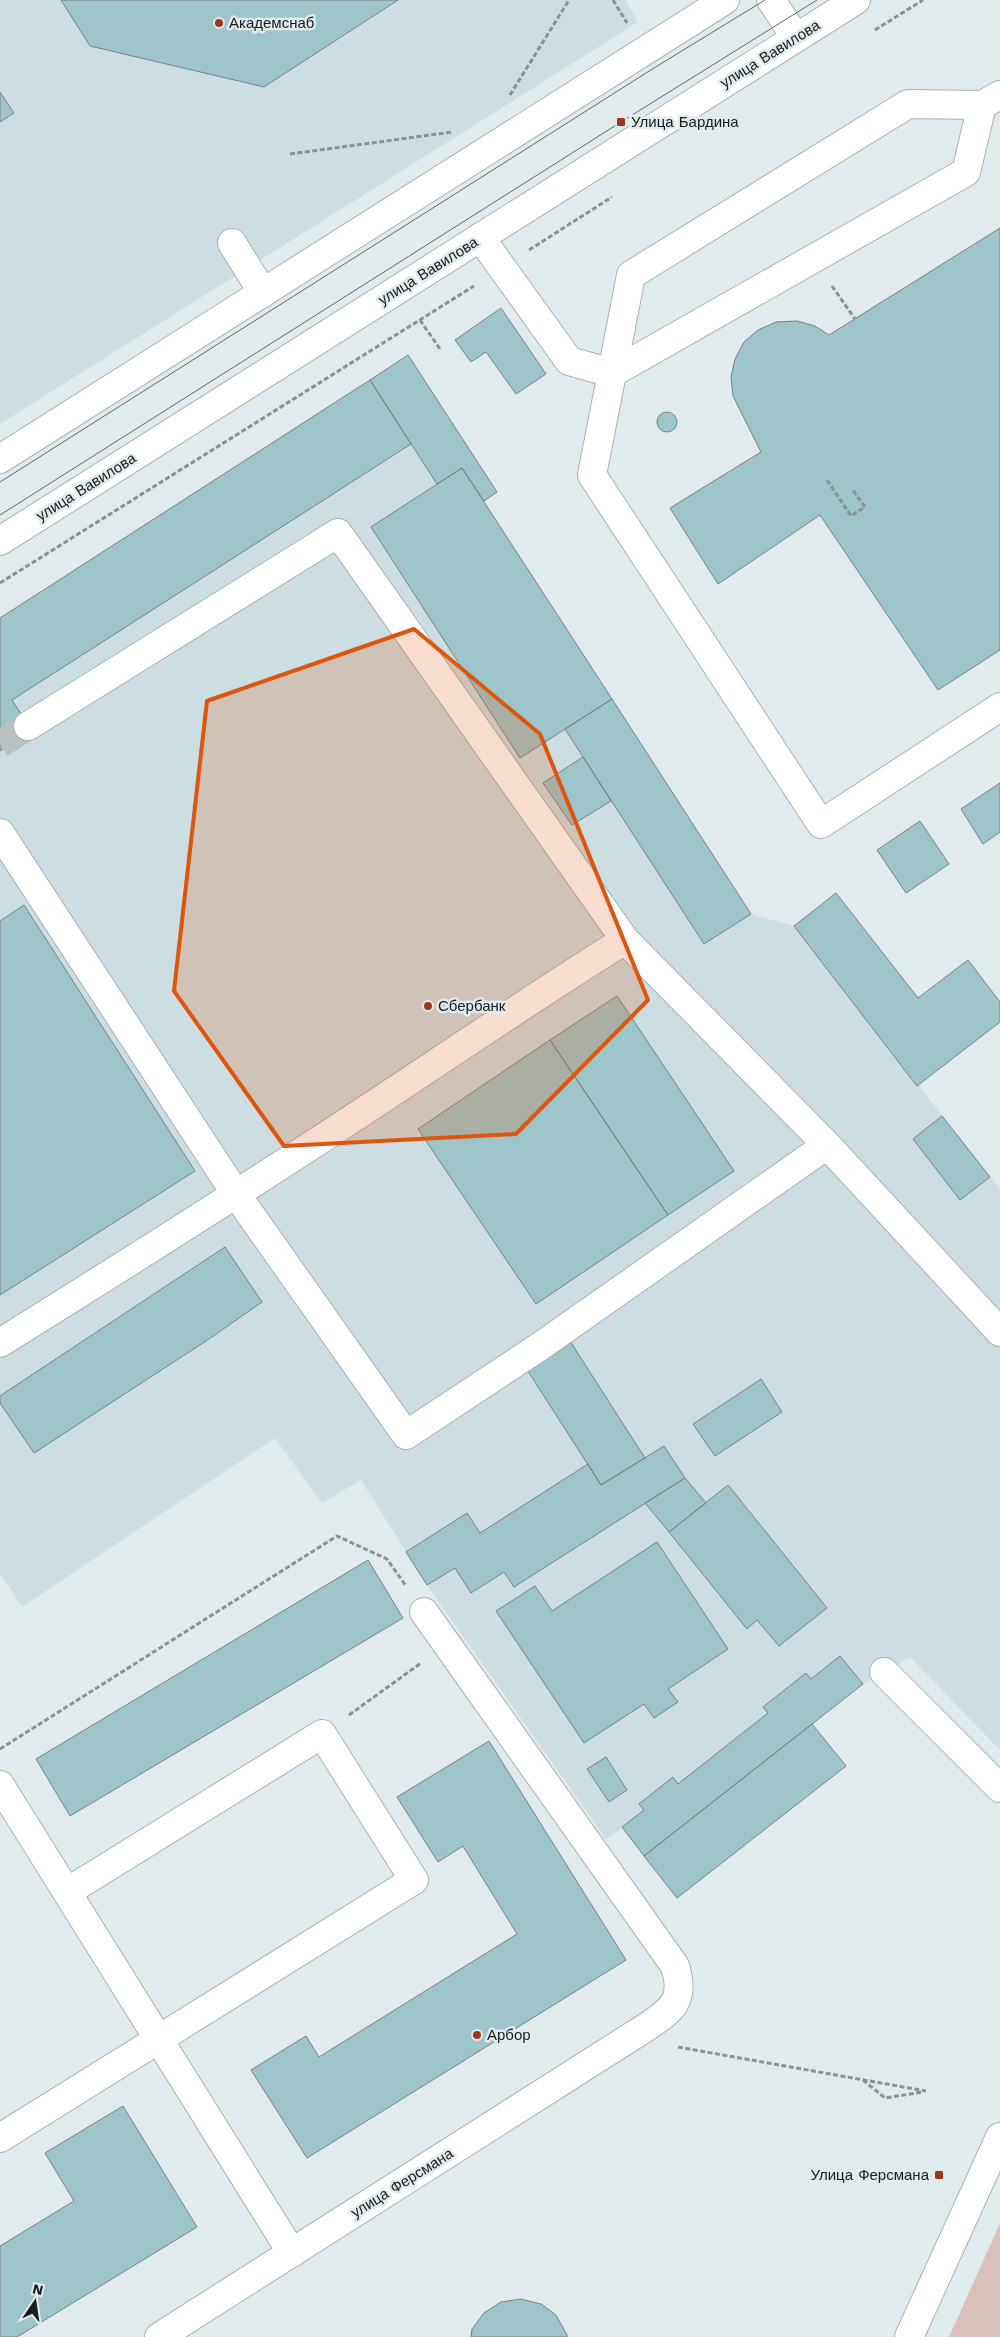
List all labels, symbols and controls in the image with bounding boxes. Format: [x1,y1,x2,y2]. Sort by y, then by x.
place label: Академснаб [229,14,314,32]
street label: улица Вавилова [717,16,824,92]
marker: Академснаб [213,17,225,29]
place label: Улица Бардина [631,113,739,131]
marker: Улица Бардина [615,116,627,128]
street label: улица Вавилова [375,233,482,309]
street label: улица Вавилова [33,449,140,525]
place label: Сбербанк [438,997,506,1015]
marker: Сбербанк [422,1000,434,1012]
place label: Арбор [487,2026,531,2044]
marker: Арбор [471,2029,483,2041]
street label: улица Ферсмана [348,2144,457,2222]
place label: Улица Ферсмана [810,2166,930,2184]
marker: Улица Ферсмана [933,2169,945,2181]
north arrow [10,2277,60,2327]
text: N [31,2280,45,2298]

